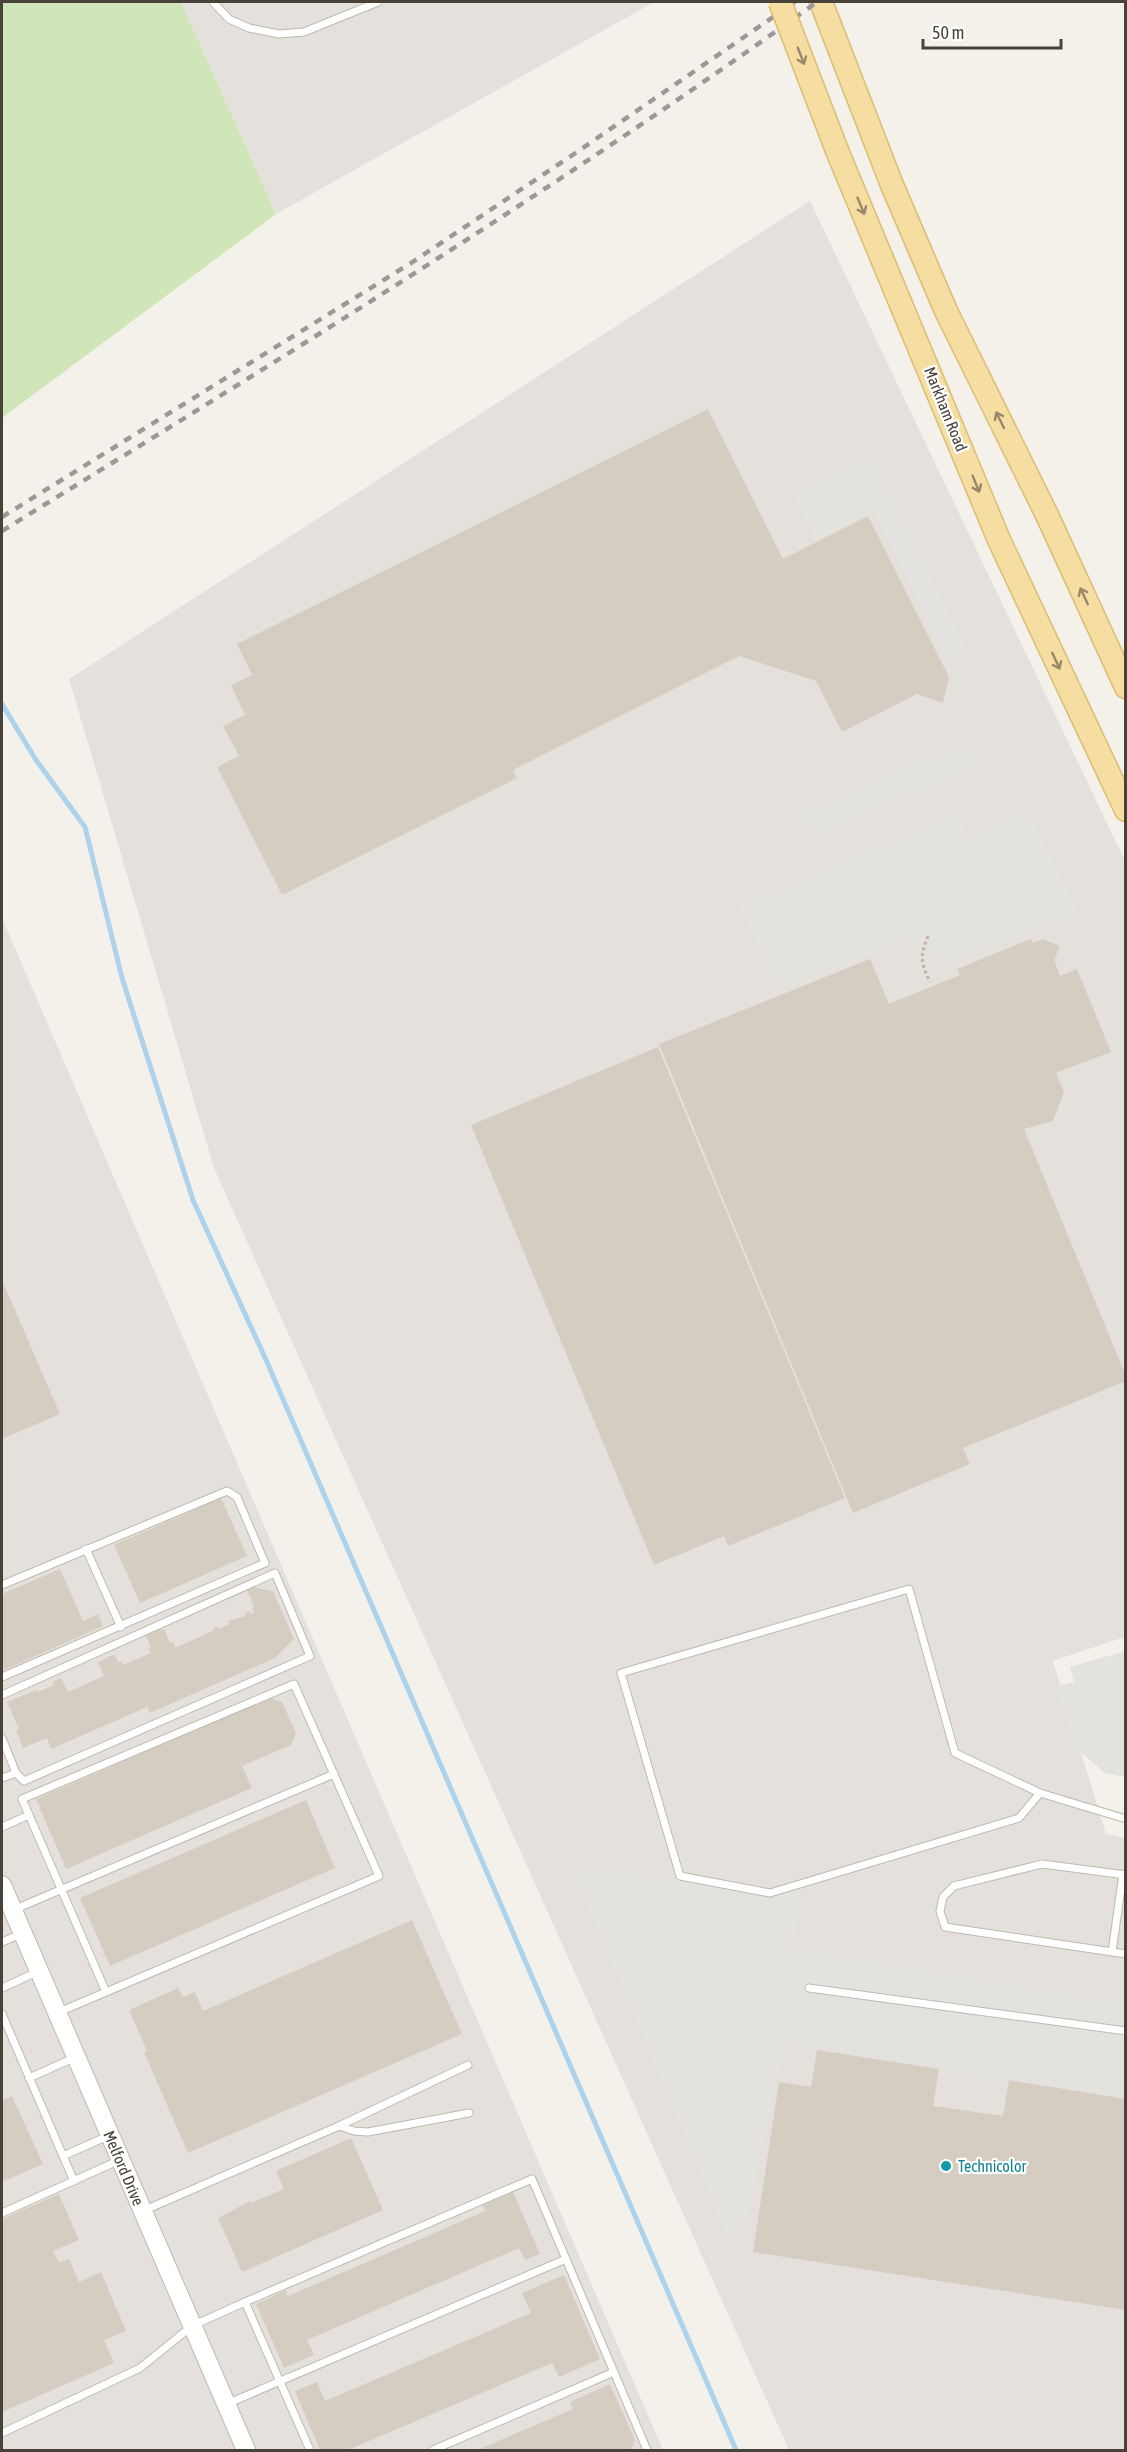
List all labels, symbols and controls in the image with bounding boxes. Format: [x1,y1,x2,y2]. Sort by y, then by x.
scale bar [923,12,1061,50]
text: 50 m [932,22,964,43]
one-way arrow [796,46,807,65]
one-way arrow [856,197,867,215]
street label: Markham Road [921,364,971,454]
one-way arrow [993,412,1005,430]
one-way arrow [971,474,982,492]
one-way arrow [1077,588,1089,606]
one-way arrow [1050,652,1062,670]
street label: Melford Drive [100,2128,148,2208]
place label: Technicolor [958,2157,1026,2175]
marker: Technicolor [939,2159,953,2173]

